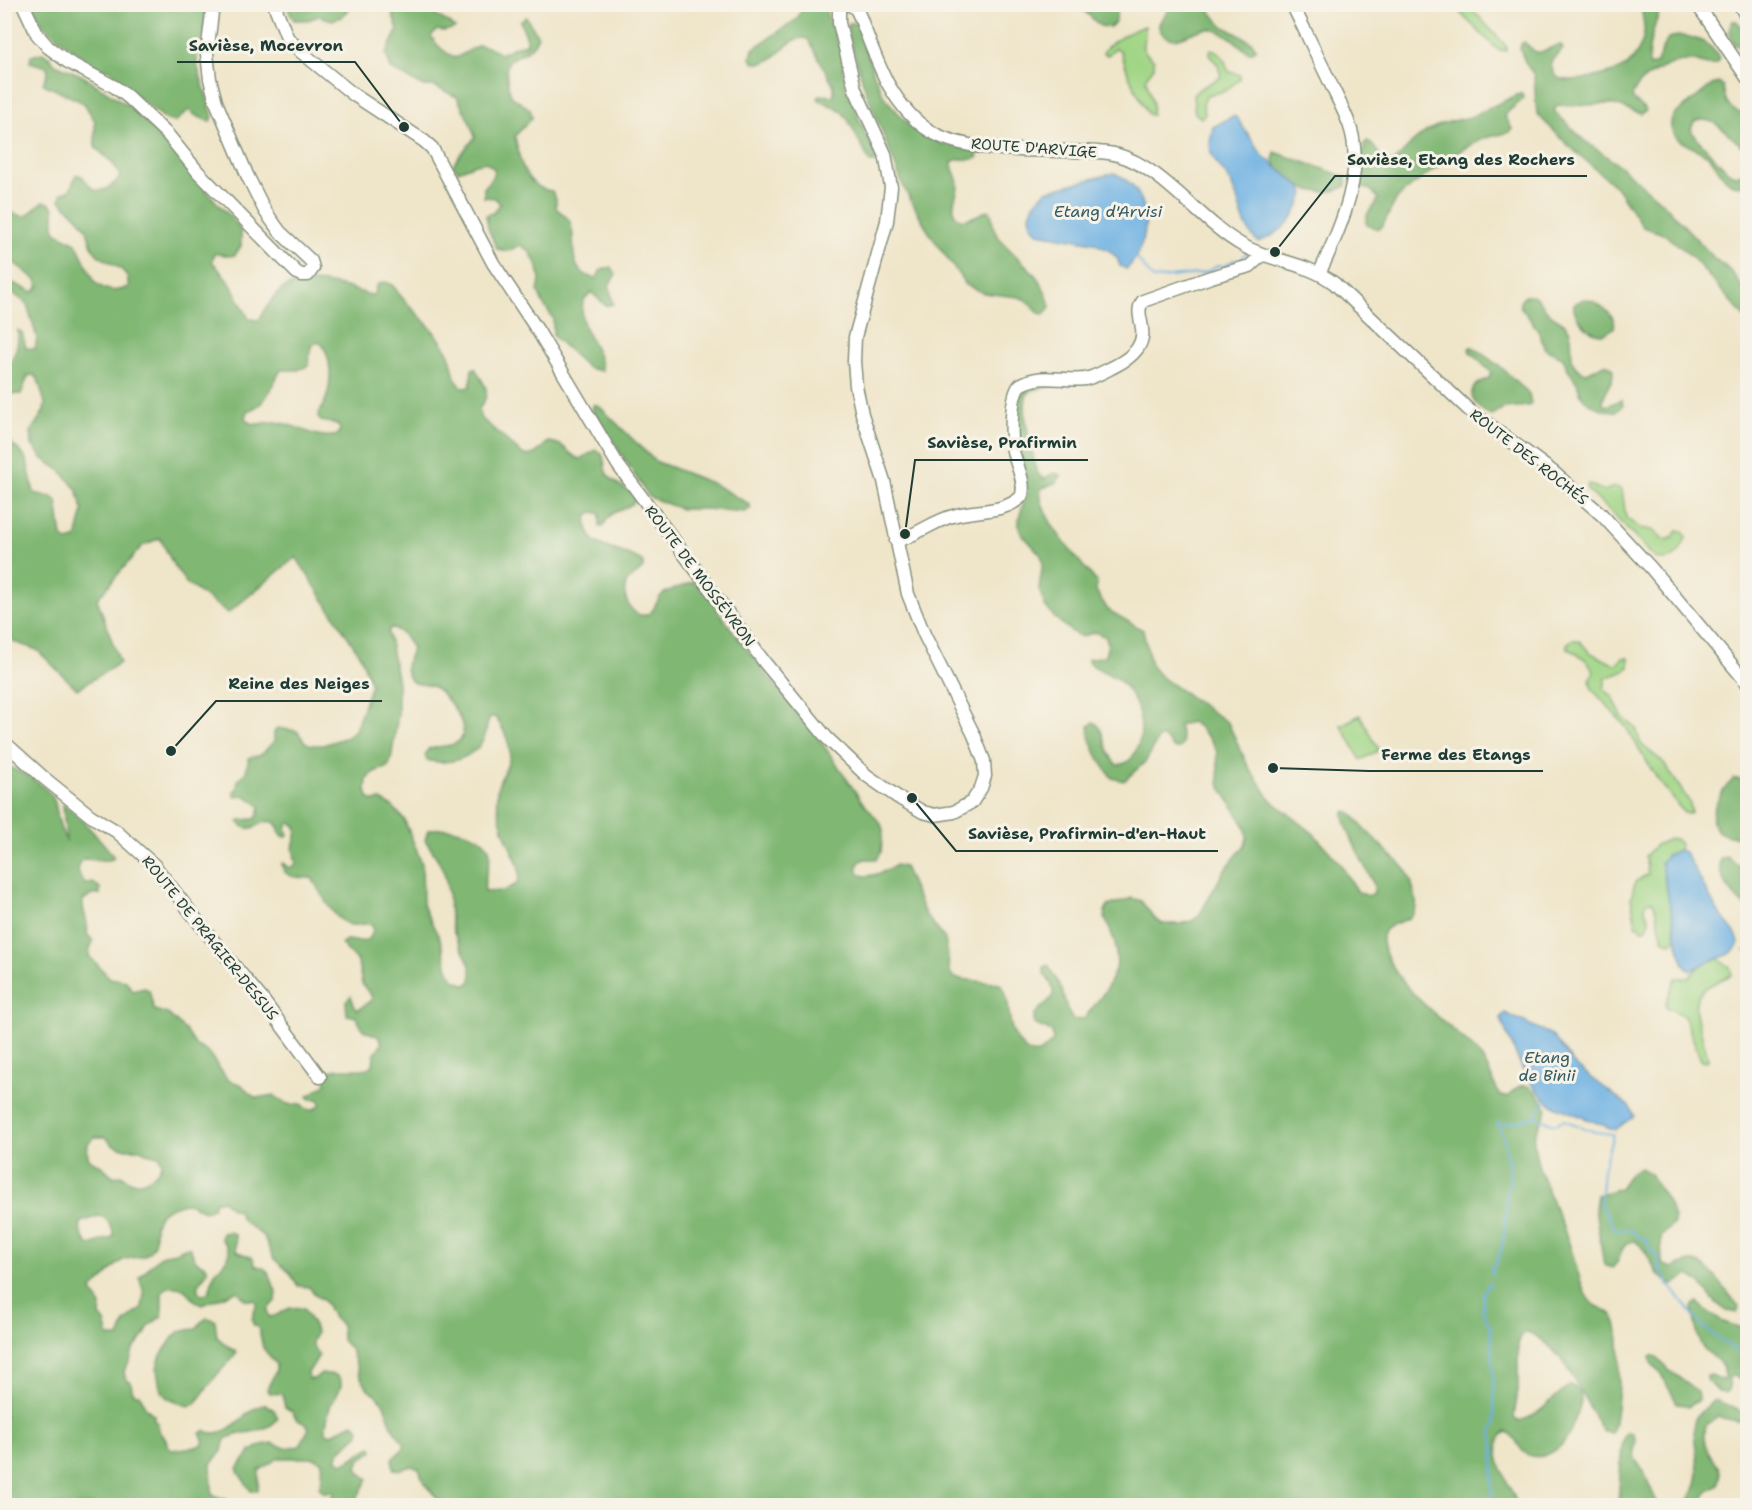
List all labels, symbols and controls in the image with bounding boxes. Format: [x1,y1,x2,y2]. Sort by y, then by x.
callout: Savièse, Mocevron [177,28,355,62]
text: Savièse, Mocevron [189,35,344,56]
street label: ROUTE D'ARVIGE [970,134,1098,162]
callout: Savièse, Etang des Rochers [1335,142,1587,176]
text: Savièse, Etang des Rochers [1347,149,1575,170]
water label: Etang d'Arvisi [1054,201,1163,222]
street label: ROUTE DES ROCHÉS [1466,404,1593,510]
callout: Savièse, Prafirmin [915,426,1088,460]
text: Savièse, Prafirmin [927,432,1077,453]
street label: ROUTE DE MOSSÉVRON [640,501,760,651]
callout: Reine des Neiges [216,667,382,701]
text: Reine des Neiges [228,673,370,694]
callout: Ferme des Etangs [1369,737,1543,771]
text: Ferme des Etangs [1381,744,1531,765]
callout: Savièse, Prafirmin-d'en-Haut [956,817,1218,851]
text: Savièse, Prafirmin-d'en-Haut [968,823,1206,844]
street label: ROUTE DE PRAGIER-DESSUS [137,852,283,1024]
water label: Etang de Binii [1518,1047,1576,1086]

